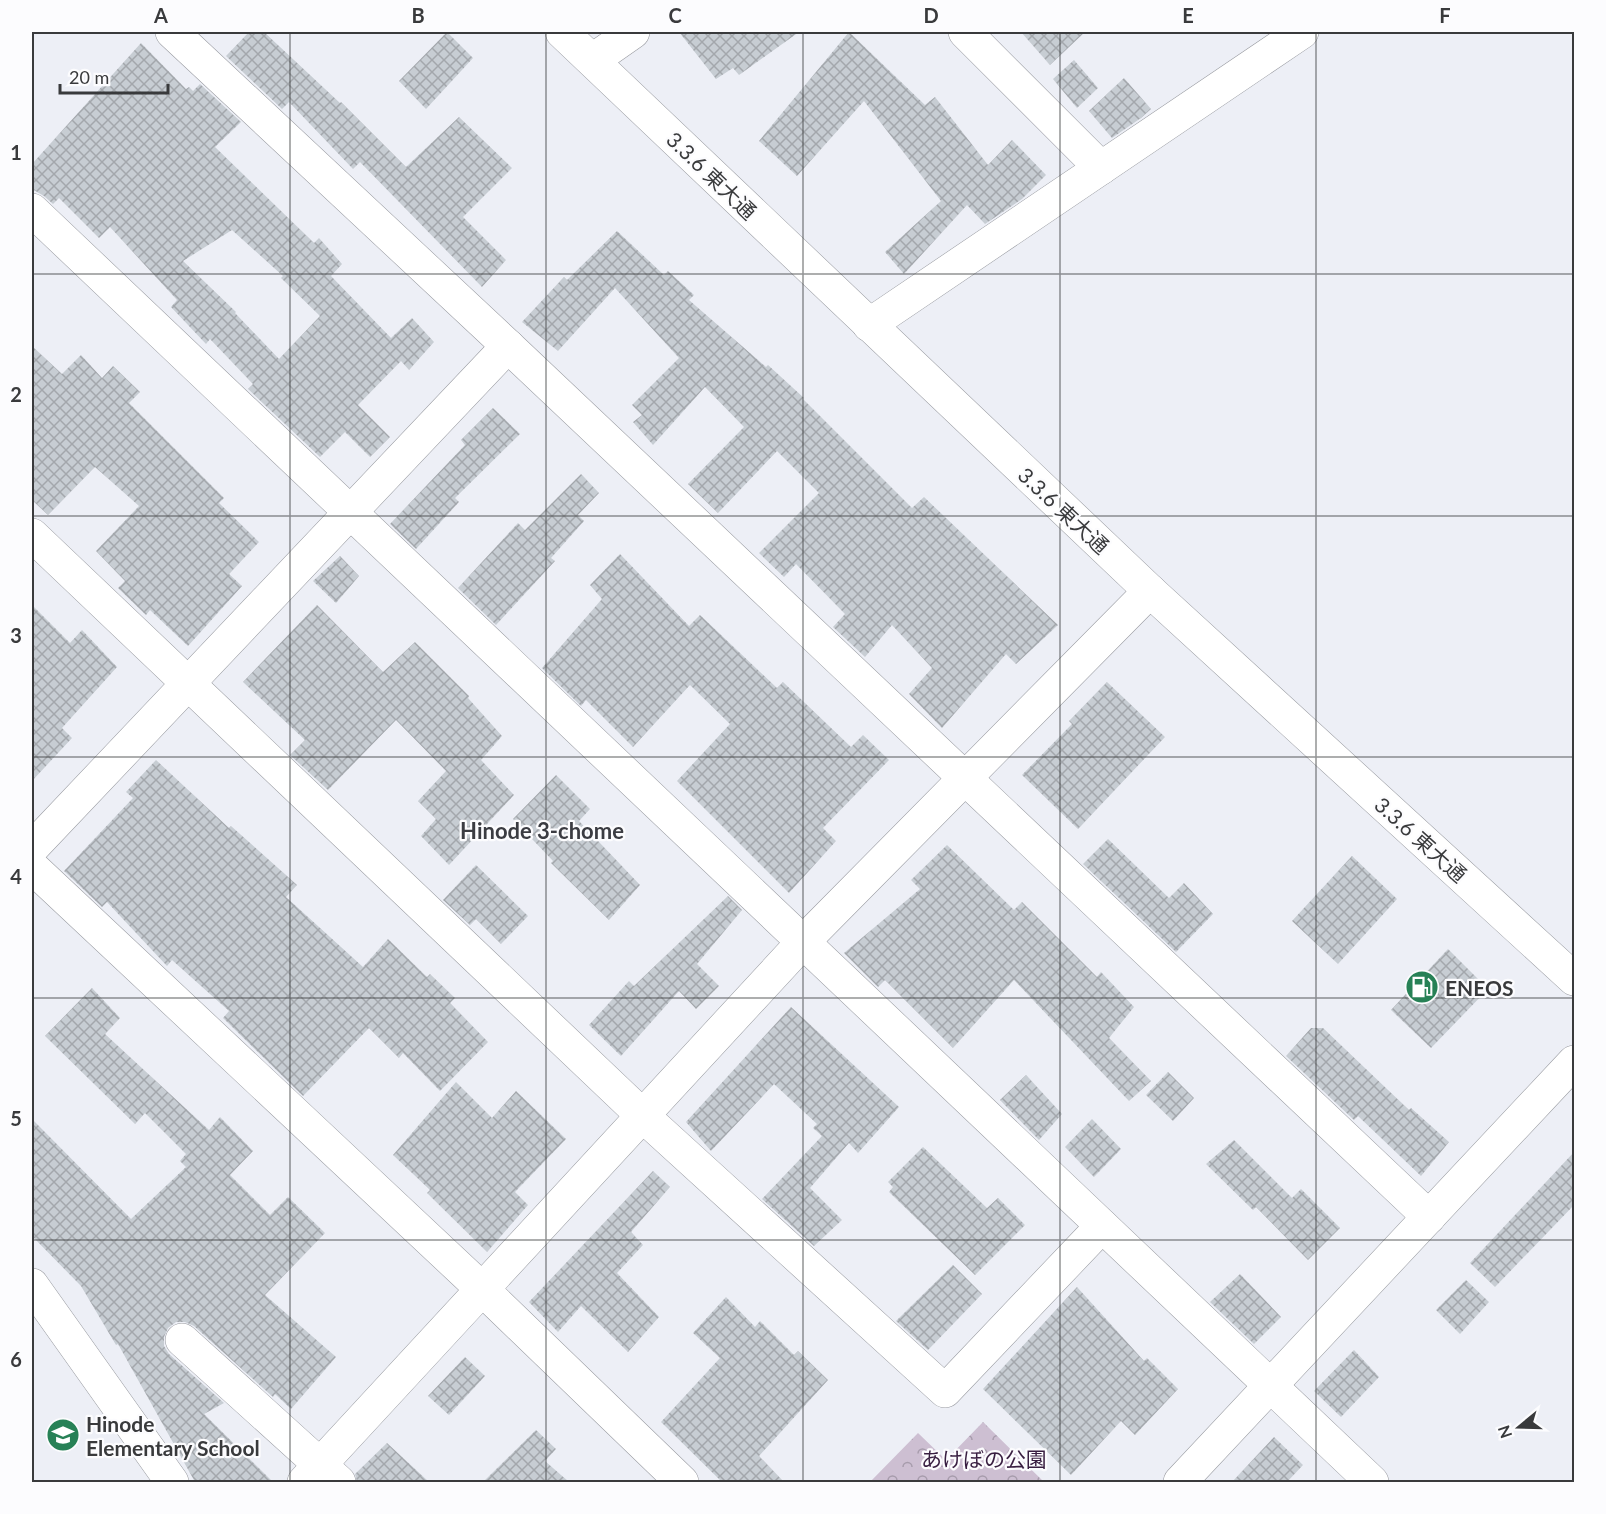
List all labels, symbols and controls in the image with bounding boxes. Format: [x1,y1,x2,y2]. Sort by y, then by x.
text: A [153,3,168,27]
text: B [411,3,425,27]
text: C [668,3,682,27]
text: D [923,3,939,27]
text: E [1182,3,1194,27]
text: F [1439,3,1451,27]
scale bar [60,57,168,95]
text: 20 m [69,66,109,88]
street label: 3.3.6 東大通 [662,126,762,224]
text: 1 [10,140,22,164]
text: 2 [10,382,22,406]
street label: 3.3.6 東大通 [1013,462,1115,558]
text: 3 [10,623,22,647]
street label: 3.3.6 東大通 [1370,791,1472,887]
district label: Hinode 3-chome [460,817,624,844]
text: 4 [10,864,22,888]
fuel station icon: ENEOS [1404,969,1440,1005]
place label: ENEOS [1445,975,1514,1000]
text: 5 [10,1106,22,1130]
text: 6 [10,1347,22,1371]
north arrow [1489,1397,1549,1457]
place label: Hinode Elementary School [86,1411,260,1460]
school or university icon: Hinode Elementary School [45,1417,81,1453]
text: N [1493,1423,1515,1441]
park label: あけぼの公園 [921,1446,1047,1471]

